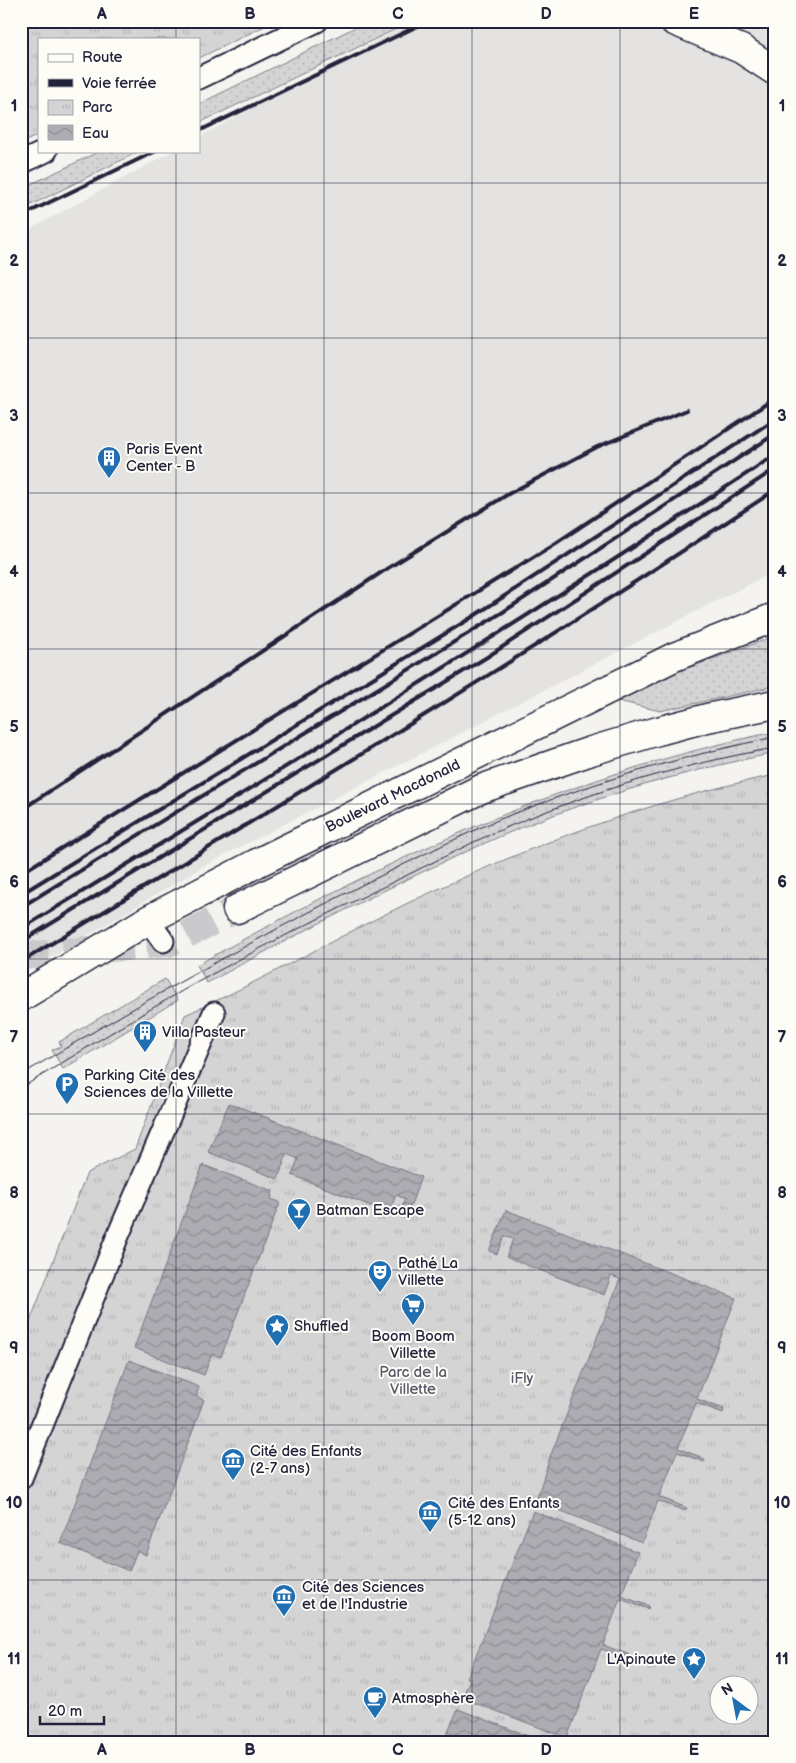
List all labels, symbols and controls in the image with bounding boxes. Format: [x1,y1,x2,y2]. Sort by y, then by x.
text: A [96,5,107,24]
text: B [244,5,256,24]
text: C [392,5,404,24]
text: D [540,5,552,24]
text: E [689,5,699,24]
legend [38,38,200,152]
text: Route [82,48,123,67]
text: Voie ferrée [82,74,157,93]
text: 1 [11,97,17,116]
text: 1 [779,97,785,116]
text: Parc [82,98,112,117]
text: Eau [82,124,109,143]
text: 2 [9,252,19,271]
text: 2 [777,252,787,271]
text: 3 [9,407,19,426]
text: 3 [777,407,787,426]
place label: Paris Event Center - B [126,440,203,476]
building icon: Paris Event Center - B [96,445,122,479]
text: 4 [9,563,19,582]
text: 4 [777,563,787,582]
text: 5 [9,718,19,737]
text: 5 [777,718,787,737]
street label: Boulevard Macdonald [322,755,464,837]
text: 6 [9,873,19,892]
text: 6 [777,873,787,892]
building icon: Villa Pasteur [132,1019,158,1053]
place label: Villa Pasteur [162,1023,246,1042]
text: 7 [10,1028,19,1047]
text: 7 [778,1028,787,1047]
place label: Parking Cité des Sciences de la Villette [84,1066,233,1102]
parking icon: Parking Cité des Sciences de la Villette [54,1071,80,1105]
text: 8 [9,1184,19,1203]
text: 8 [777,1184,787,1203]
bar icon: Batman Escape [286,1197,312,1231]
place label: Batman Escape [316,1201,424,1220]
place label: Pathé La Villette [398,1254,458,1290]
theatre icon: Pathé La Villette [367,1259,393,1293]
supermarket icon: Boom Boom Villette [400,1292,426,1326]
place icon: Shuffled [264,1313,290,1347]
place label: Shuffled [294,1317,349,1336]
place label: Boom Boom Villette [371,1327,455,1363]
text: 9 [9,1339,19,1358]
text: 9 [777,1339,787,1358]
park label: Parc de la Villette [379,1363,447,1399]
park label: iFly [511,1369,534,1388]
place label: Cité des Enfants (2-7 ans) [250,1442,362,1478]
museum icon: Cité des Enfants (2-7 ans) [220,1447,246,1481]
text: 10 [6,1494,22,1513]
place label: Cité des Enfants (5-12 ans) [448,1494,560,1530]
text: 10 [774,1494,790,1513]
museum icon: Cité des Enfants (5-12 ans) [417,1499,443,1533]
place label: Cité des Sciences et de l'Industrie [302,1578,425,1614]
museum icon: Cité des Sciences et de l'Industrie [271,1583,297,1617]
place icon: L'Apinaute [681,1646,707,1680]
text: 11 [7,1650,21,1669]
place label: L'Apinaute [606,1650,676,1669]
text: 11 [775,1650,789,1669]
north arrow [708,1676,758,1726]
text: N [718,1679,736,1699]
cafe icon: Atmosphère [362,1685,388,1719]
place label: Atmosphère [392,1689,474,1708]
scale bar [40,1693,104,1725]
text: 20 m [48,1702,82,1721]
text: A [96,1741,107,1760]
text: B [244,1741,256,1760]
text: C [392,1741,404,1760]
text: D [540,1741,552,1760]
text: E [689,1741,699,1760]

